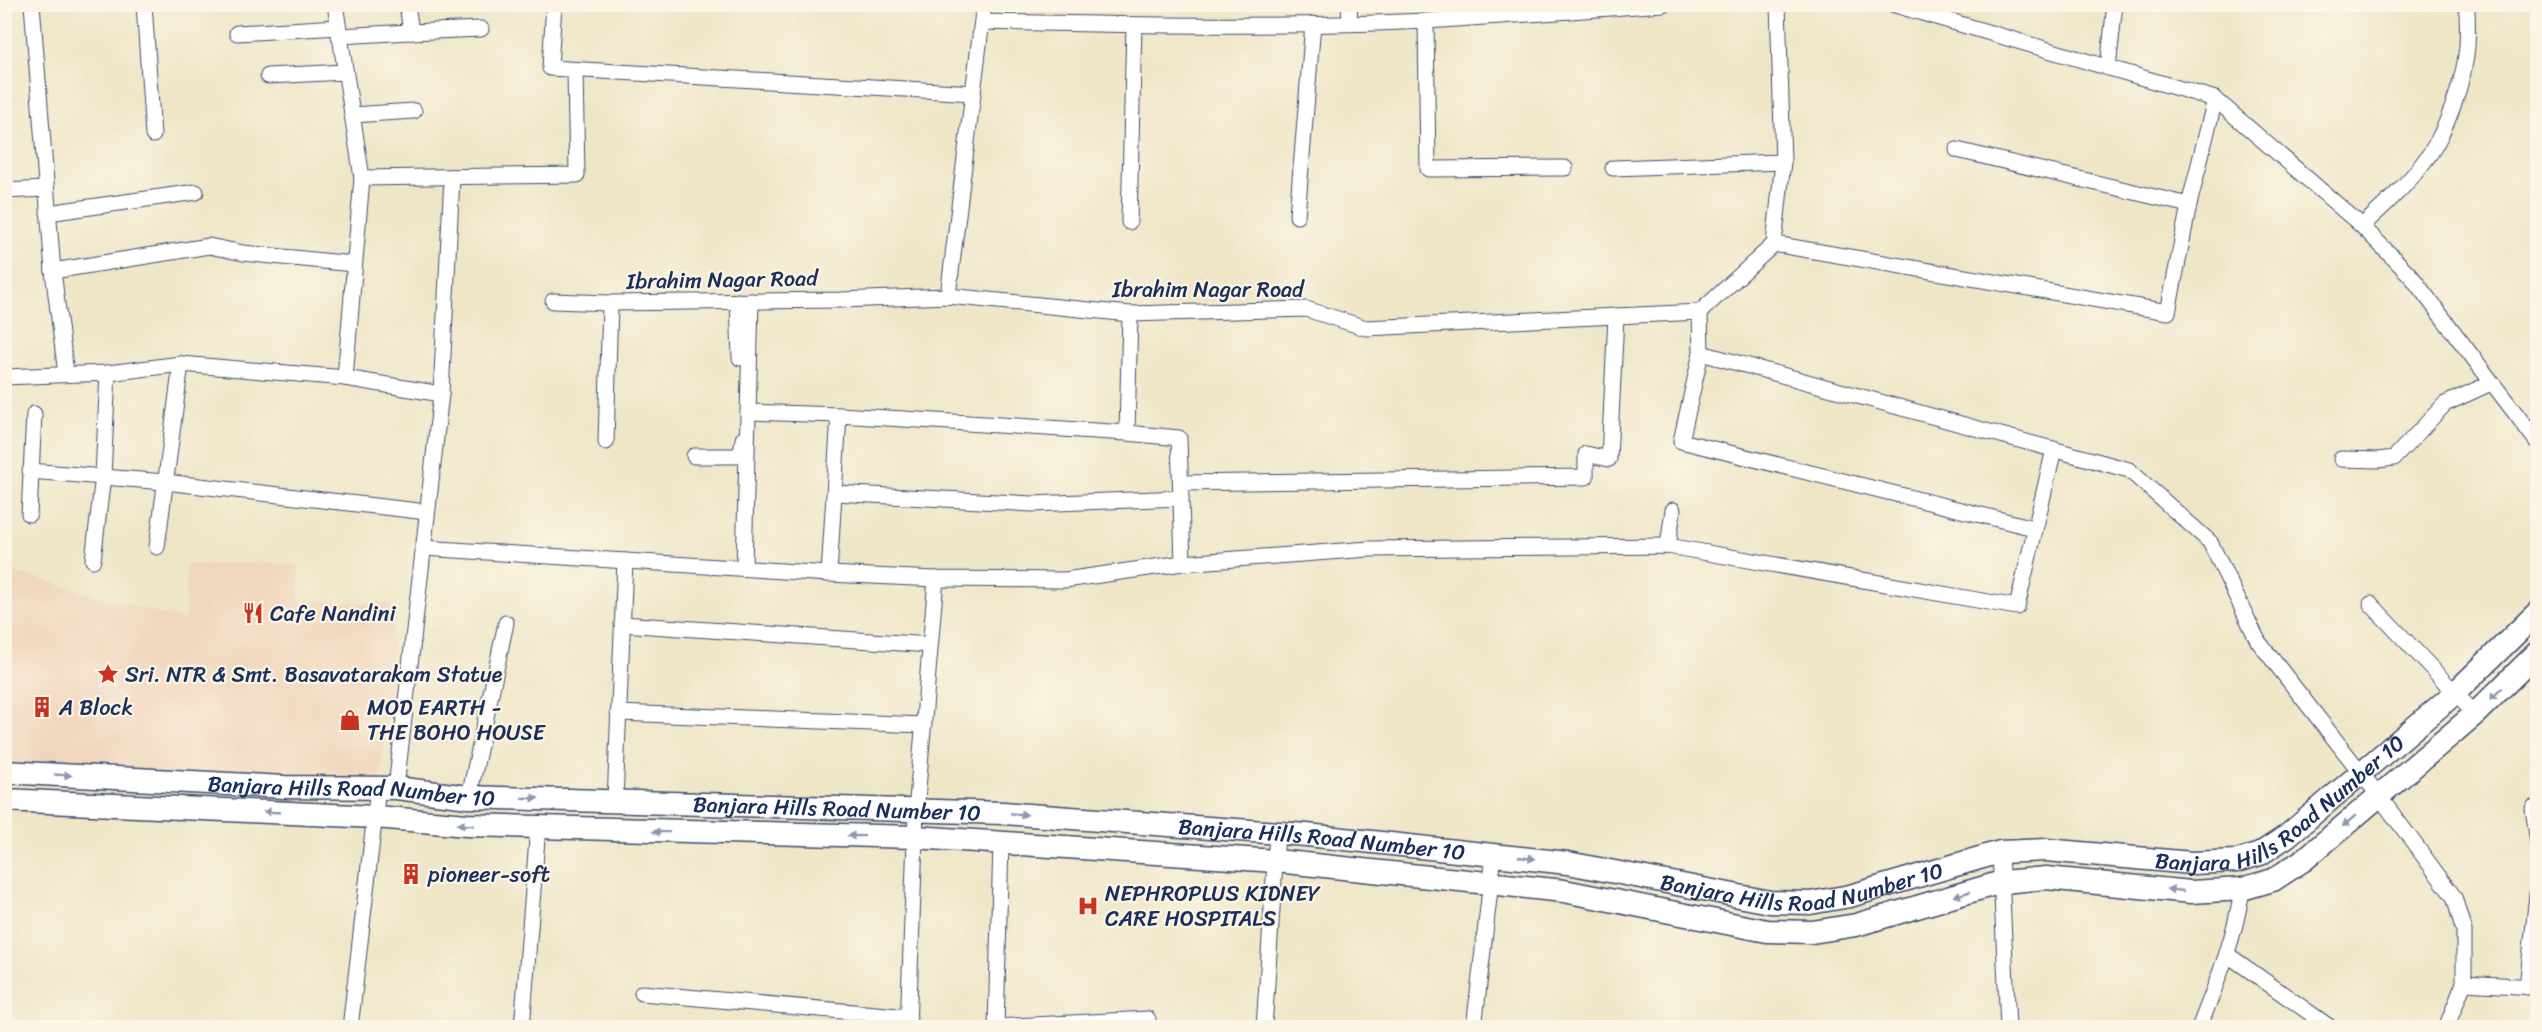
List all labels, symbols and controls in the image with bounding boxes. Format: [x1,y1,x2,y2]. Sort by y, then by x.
street label: Ibrahim Nagar Road [625,258,819,301]
street label: Ibrahim Nagar Road [1111,270,1305,309]
place label: Cafe Nandini [270,594,396,633]
restaurant icon: Cafe Nandini [241,601,265,625]
place label: Sri. NTR & Smt. Basavatarakam Statue [125,655,503,694]
place icon: Sri. NTR & Smt. Basavatarakam Statue [96,662,120,686]
one-way arrow [2489,686,2503,700]
place label: A Block [58,688,133,727]
place label: MOD EARTH - THE BOHO HOUSE [367,688,547,752]
building icon: A Block [30,695,54,719]
shop icon: MOD EARTH - THE BOHO HOUSE [338,708,362,732]
street label: Banjara Hills Road Number 10 [2154,724,2414,883]
street label: Banjara Hills Road Number 10 [207,764,496,818]
one-way arrow [53,770,72,780]
street label: Banjara Hills Road Number 10 [692,785,981,832]
one-way arrow [521,794,540,803]
street label: Banjara Hills Road Number 10 [1177,807,1467,872]
one-way arrow [262,808,281,817]
one-way arrow [1009,810,1028,819]
one-way arrow [2341,815,2357,828]
one-way arrow [457,820,476,830]
one-way arrow [652,827,671,836]
one-way arrow [847,831,866,841]
street label: Banjara Hills Road Number 10 [1657,851,1948,923]
one-way arrow [1517,853,1536,863]
place label: pioneer-soft [427,855,550,894]
building icon: pioneer-soft [399,862,423,886]
place label: NEPHROPLUS KIDNEY CARE HOSPITALS [1105,874,1321,938]
one-way arrow [2166,885,2185,895]
one-way arrow [1953,890,1971,899]
hospital icon: NEPHROPLUS KIDNEY CARE HOSPITALS [1076,894,1100,918]

